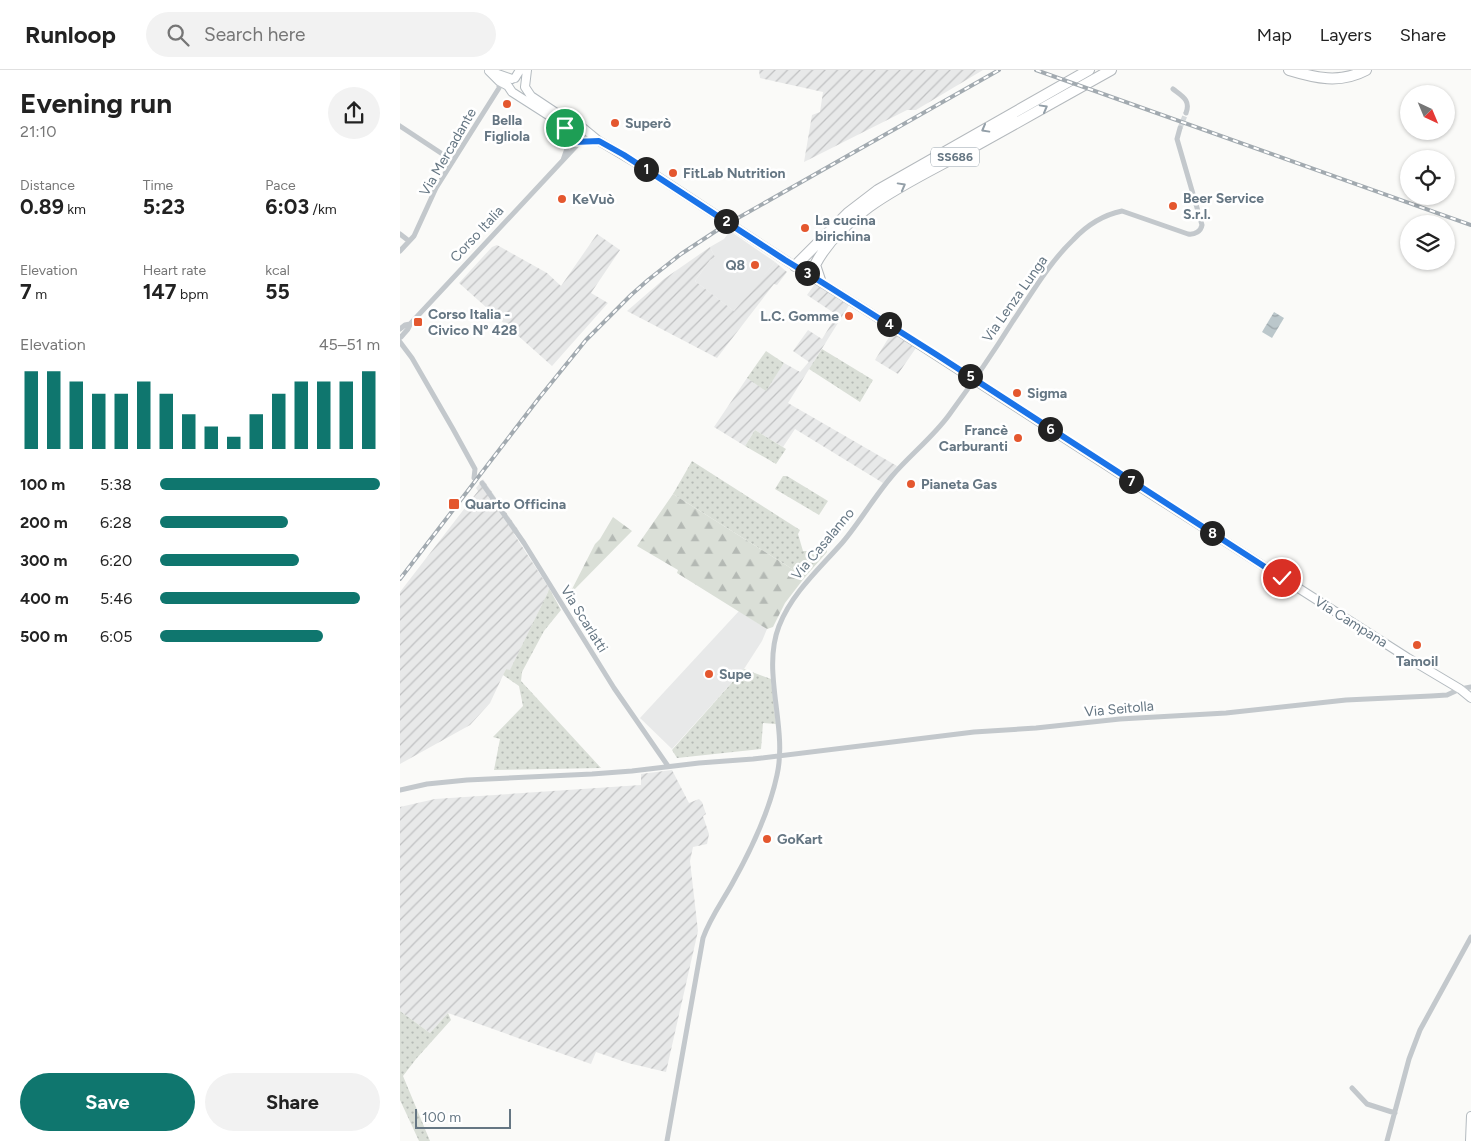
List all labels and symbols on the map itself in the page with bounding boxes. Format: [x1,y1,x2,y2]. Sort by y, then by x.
north arrow [1400,85,1455,140]
marker: Bella Figliola [501,98,513,110]
one-way arrow [1039,104,1048,114]
street label: Via Mercadante [416,105,480,199]
pin [544,107,586,149]
place label: Bella Figliola [484,112,530,145]
place label: Superò [625,115,671,132]
marker: Superò [609,117,621,129]
one-way arrow [982,122,991,132]
road number: SS686 [931,147,979,166]
pin: 1 [634,156,658,182]
place label: FitLab Nutrition [683,165,786,182]
marker: FitLab Nutrition [667,167,679,179]
one-way arrow [897,182,906,192]
place label: Beer Service S.r.l. [1183,190,1264,223]
place label: KeVuò [572,191,615,208]
marker: KeVuò [556,193,568,205]
marker: Beer Service S.r.l. [1167,200,1179,212]
street label: Corso Italia [447,202,507,266]
pin: 2 [714,208,738,234]
place label: La cucina birichina [815,212,876,245]
marker: La cucina birichina [799,222,811,234]
street label: Via Lenza Lunga [979,252,1051,346]
place label: Q8 [725,257,745,274]
marker: Q8 [749,259,761,271]
pin: 3 [794,260,820,286]
place label: Corso Italia - Civico N° 428 [428,306,517,339]
place label: L.C. Gomme [760,308,839,325]
marker: L.C. Gomme [843,310,855,322]
pin: 4 [876,312,902,336]
marker: Corso Italia - Civico N° 428 [412,316,424,328]
pin: 5 [958,364,982,388]
place label: Sigma [1027,385,1067,402]
marker: Sigma [1011,387,1023,399]
pin: 6 [1038,416,1062,442]
place label: Francè Carburanti [939,422,1008,455]
marker: Francè Carburanti [1012,432,1024,444]
pin: 7 [1118,468,1144,494]
place label: Pianeta Gas [921,476,997,493]
marker: Pianeta Gas [905,478,917,490]
place label: Quarto Officina [465,496,566,513]
marker: Quarto Officina [447,497,461,511]
street label: Via Casalanno [788,505,858,583]
pin: 8 [1200,520,1224,546]
pin [1261,557,1303,599]
street label: Via Scarlatti [557,582,611,656]
street label: Via Campana [1311,593,1391,651]
marker: Tamoil [1411,639,1423,651]
place label: Tamoil [1396,653,1438,670]
place label: Supe [719,666,752,683]
marker: Supe [703,668,715,680]
street label: Via Seitolla [1084,697,1154,721]
place label: GoKart [777,831,823,848]
marker: GoKart [761,833,773,845]
scale bar [415,1106,511,1129]

